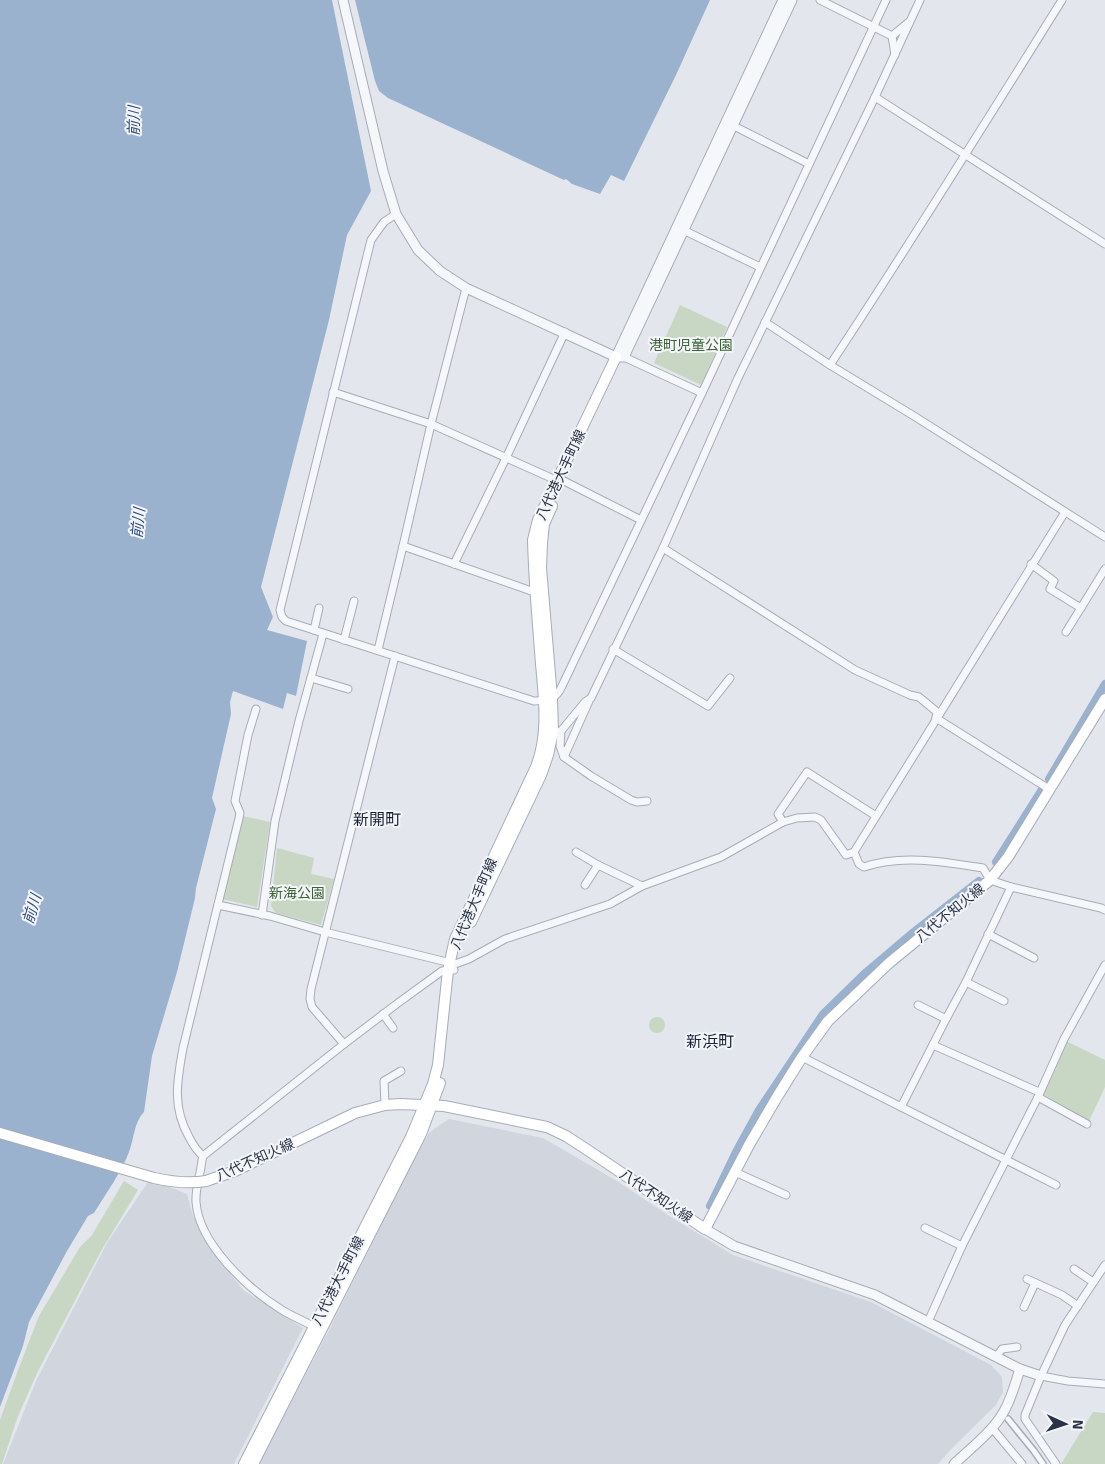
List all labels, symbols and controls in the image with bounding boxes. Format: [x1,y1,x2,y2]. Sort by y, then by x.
water label: 前川 [125,104,143,136]
park label: 港町児童公園 [649,337,733,354]
street label: 八代港大手町線 [533,427,589,523]
water label: 前川 [127,505,149,539]
district label: 新開町 [353,810,401,830]
street label: 八代港大手町線 [447,856,501,952]
street label: 八代不知火線 [912,880,988,946]
park label: 新海公園 [269,885,325,902]
water label: 前川 [19,890,46,926]
district label: 新浜町 [686,1032,734,1052]
street label: 八代不知火線 [213,1135,297,1185]
street label: 八代不知火線 [616,1165,696,1227]
street label: 八代港大手町線 [308,1233,368,1329]
north arrow [1040,1399,1090,1449]
text: N [1069,1419,1086,1430]

